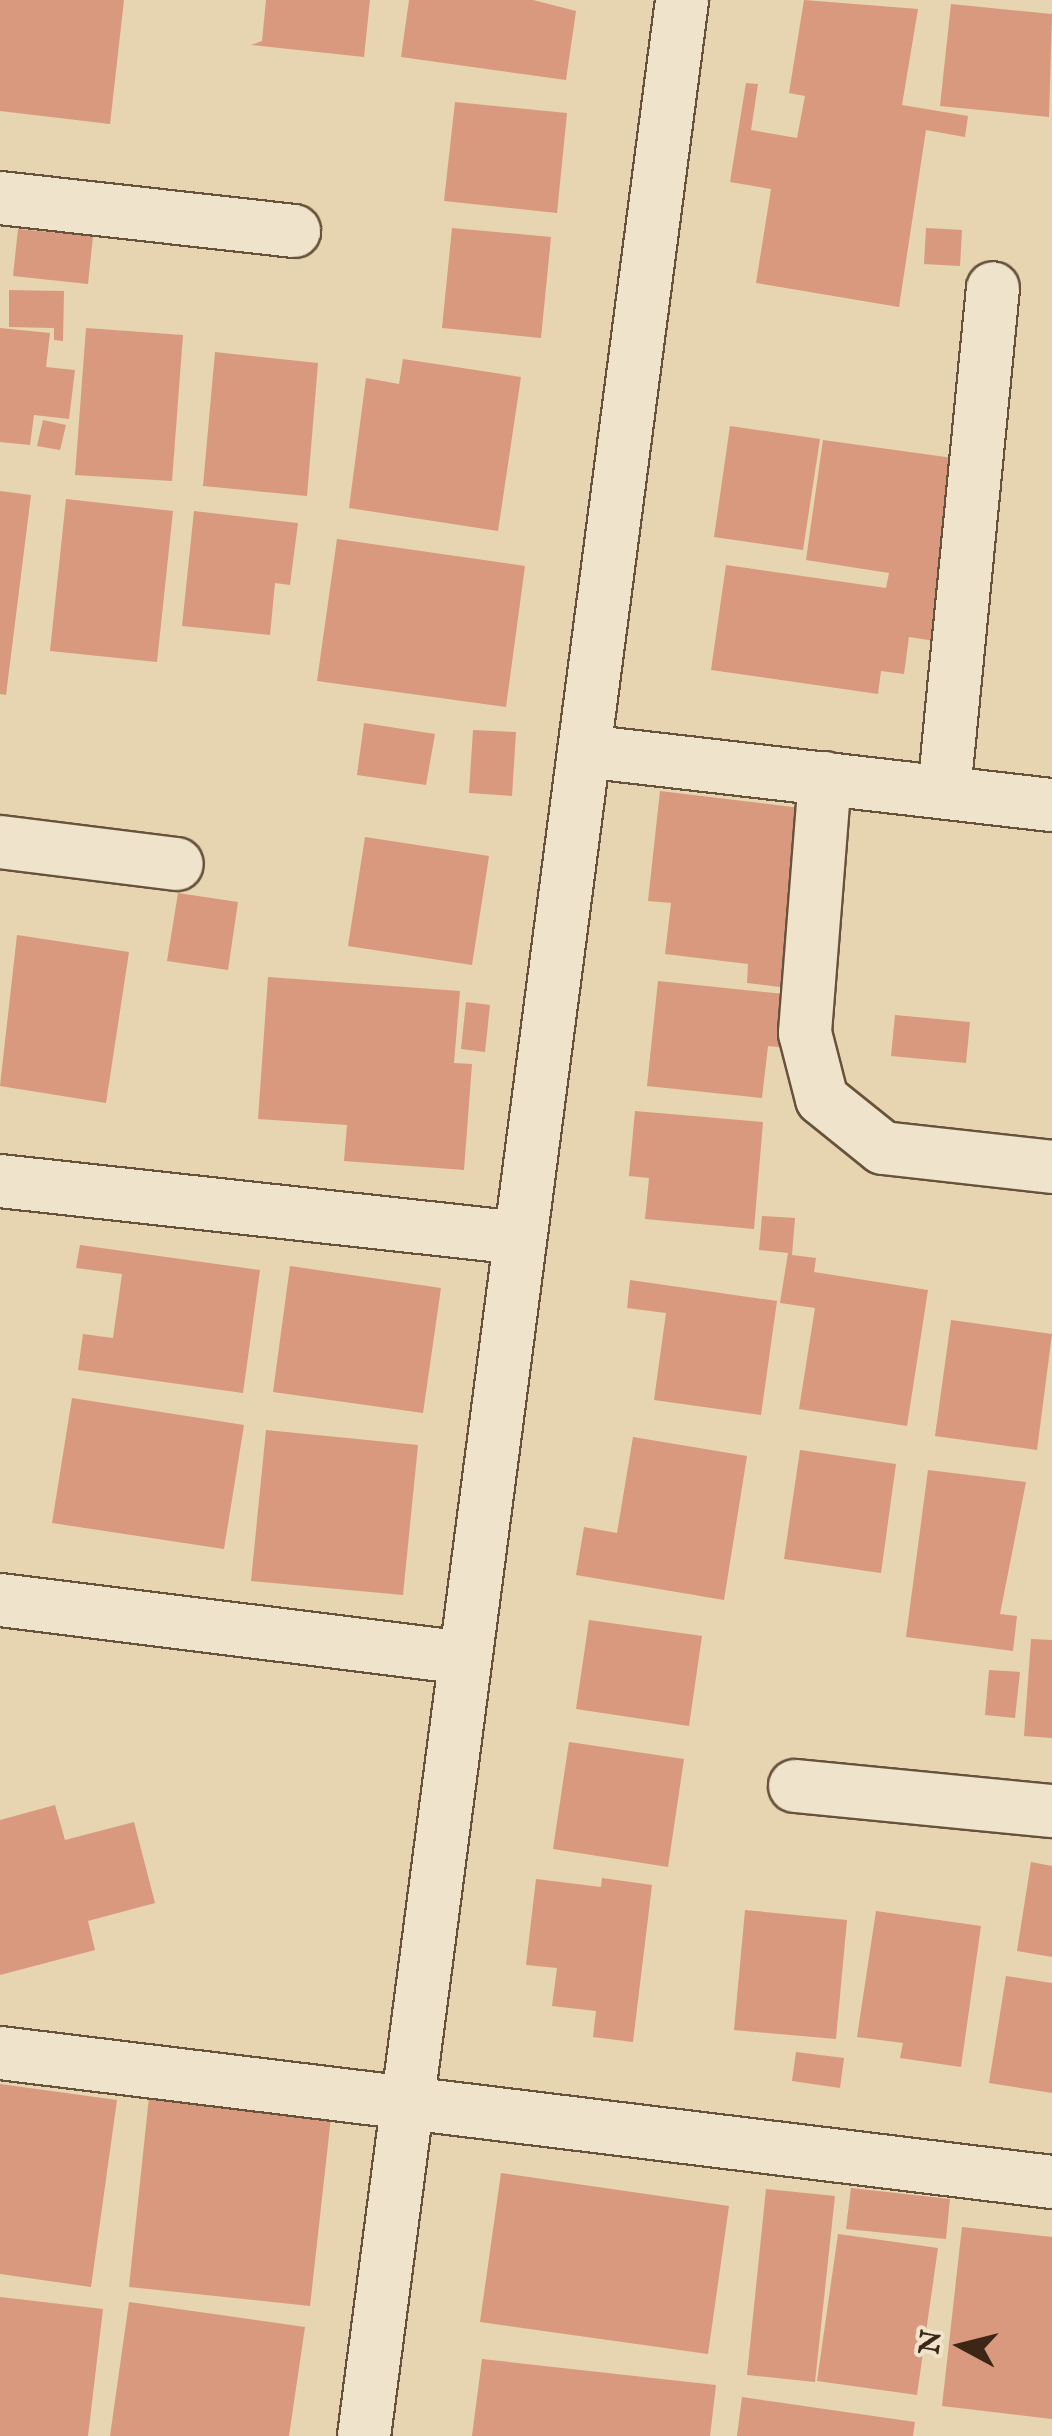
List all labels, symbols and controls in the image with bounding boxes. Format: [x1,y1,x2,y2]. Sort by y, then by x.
north arrow [912,2296,1012,2396]
text: N [913,2328,951,2356]

